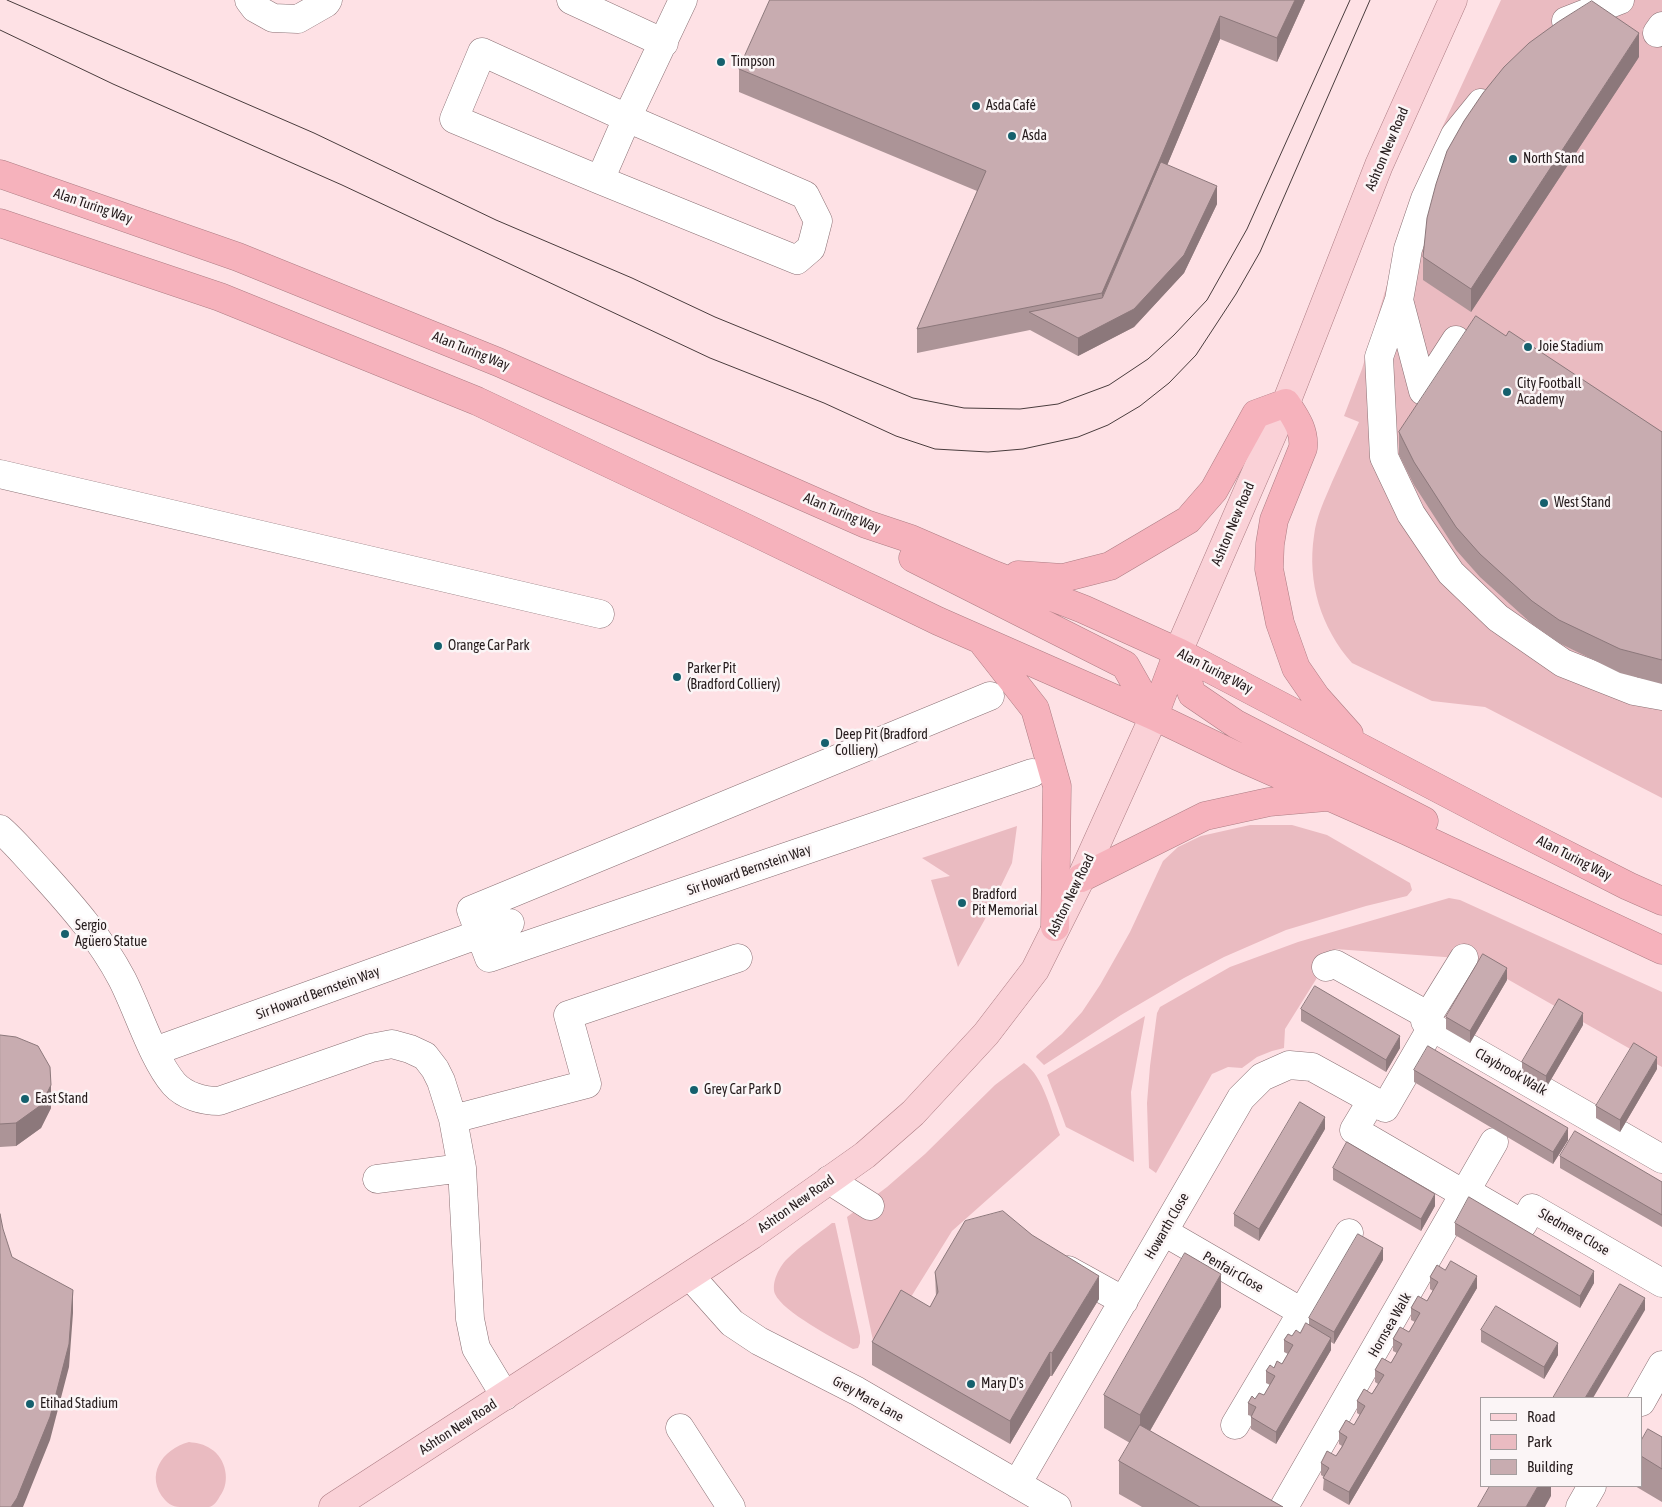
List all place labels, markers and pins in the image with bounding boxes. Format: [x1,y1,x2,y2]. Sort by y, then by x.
place label: Timpson [731,54,775,70]
marker: Timpson [715,56,727,68]
place label: Asda Café [986,98,1036,114]
marker: Asda Café [970,100,982,112]
place label: Asda [1022,128,1047,144]
marker: Asda [1006,130,1018,142]
place label: North Stand [1523,151,1584,167]
marker: North Stand [1507,153,1519,165]
place label: Joie Stadium [1538,339,1604,355]
marker: Joie Stadium [1522,341,1534,353]
place label: City Football Academy [1517,376,1581,408]
marker: City Football Academy [1501,386,1513,398]
place label: West Stand [1554,495,1611,511]
marker: West Stand [1538,497,1550,509]
place label: Orange Car Park [448,638,530,654]
marker: Orange Car Park [432,640,444,652]
place label: Parker Pit (Bradford Colliery) [687,661,780,694]
marker: Parker Pit (Bradford Colliery) [671,671,683,683]
place label: Deep Pit (Bradford Colliery) [835,727,928,760]
marker: Deep Pit (Bradford Colliery) [819,737,831,749]
place label: Bradford Pit Memorial [972,887,1038,920]
marker: Bradford Pit Memorial [956,897,968,909]
place label: Sergio Agüero Statue [75,918,147,950]
marker: Sergio Agüero Statue [59,928,71,940]
place label: Grey Car Park D [704,1082,781,1098]
marker: Grey Car Park D [688,1084,700,1096]
place label: East Stand [35,1091,88,1107]
marker: East Stand [19,1093,31,1105]
place label: Mary D's [981,1376,1024,1392]
marker: Mary D's [965,1378,977,1390]
place label: Etihad Stadium [40,1396,118,1412]
marker: Etihad Stadium [24,1398,36,1410]

